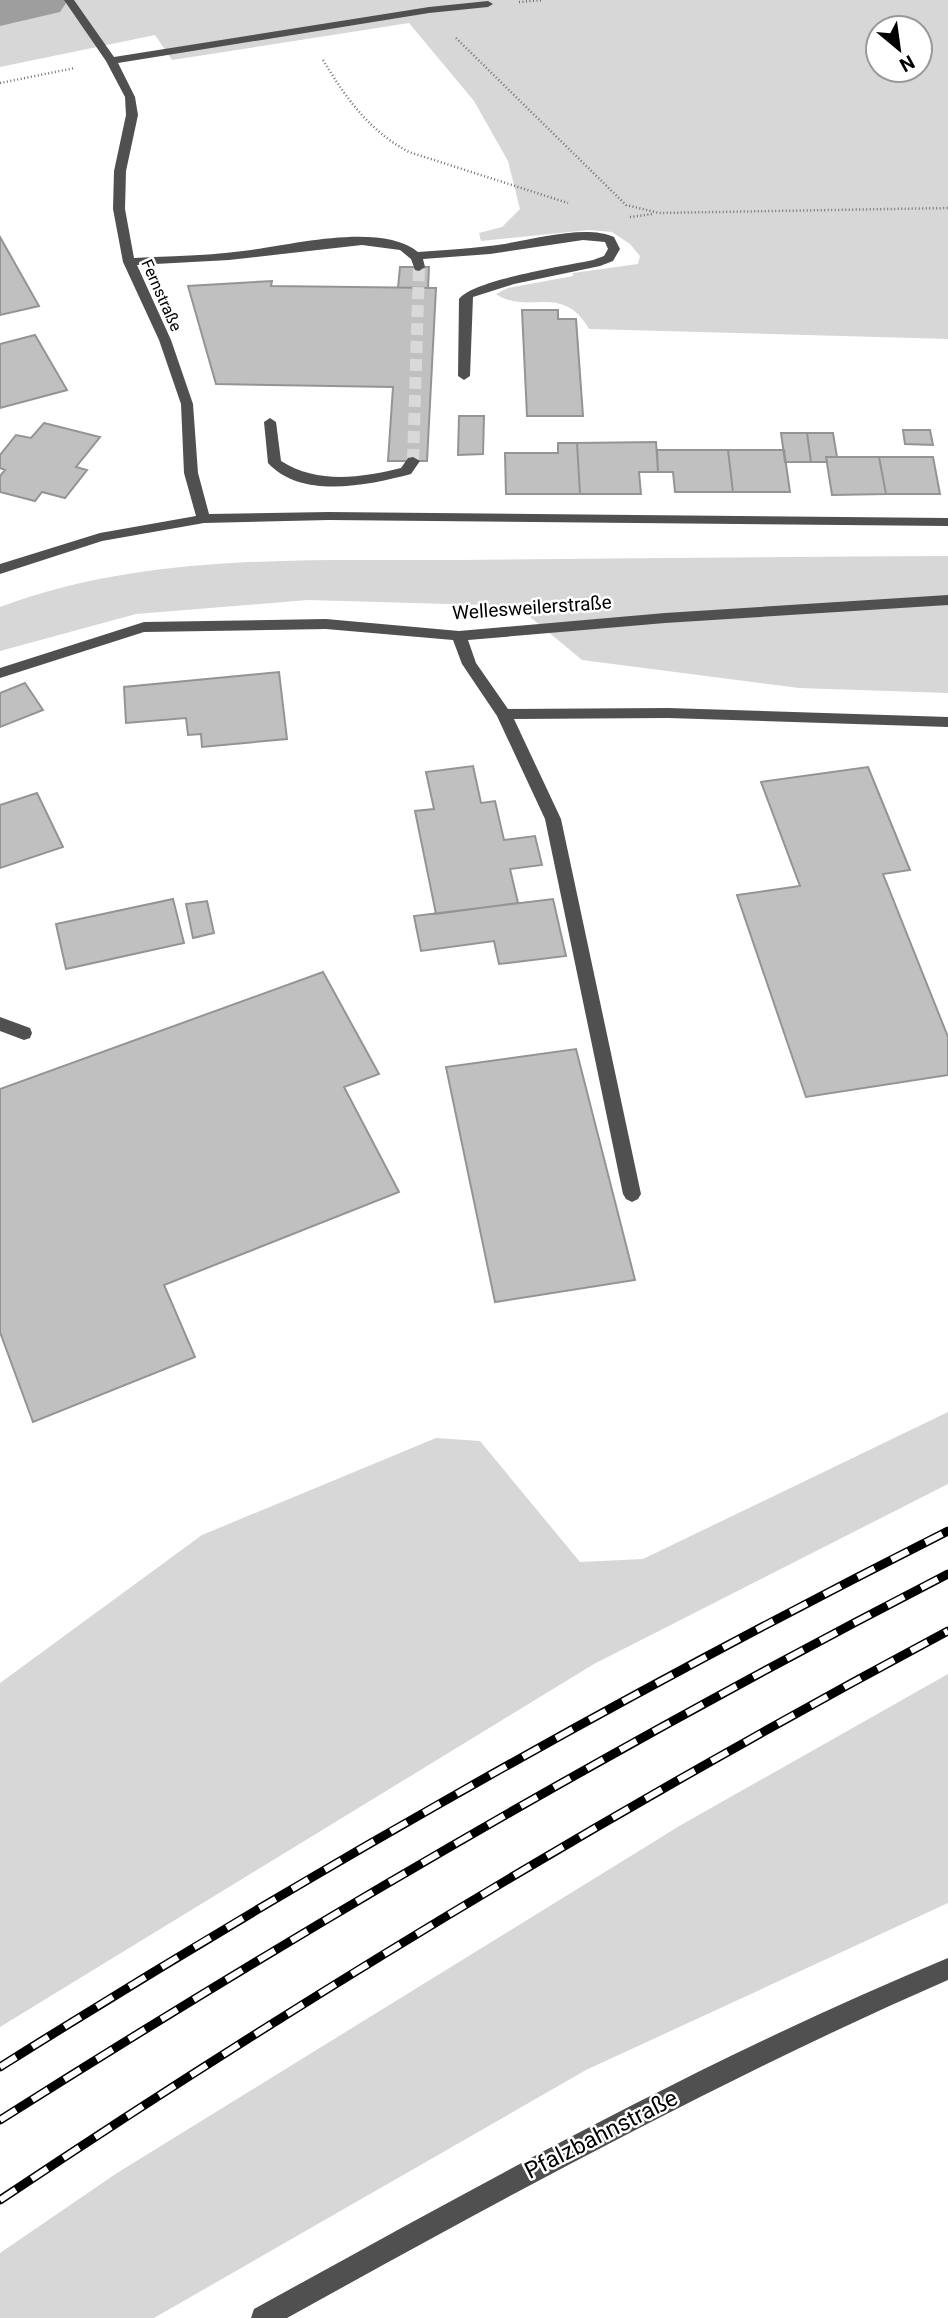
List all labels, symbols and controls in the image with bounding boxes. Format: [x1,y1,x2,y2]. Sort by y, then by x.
north arrow [864,14,934,84]
text: N [896,50,918,77]
street label: Fernstraße [137,256,186,334]
street label: Wellesweilerstraße [452,590,612,625]
street label: Pfalzbahnstraße [520,2084,682,2185]

